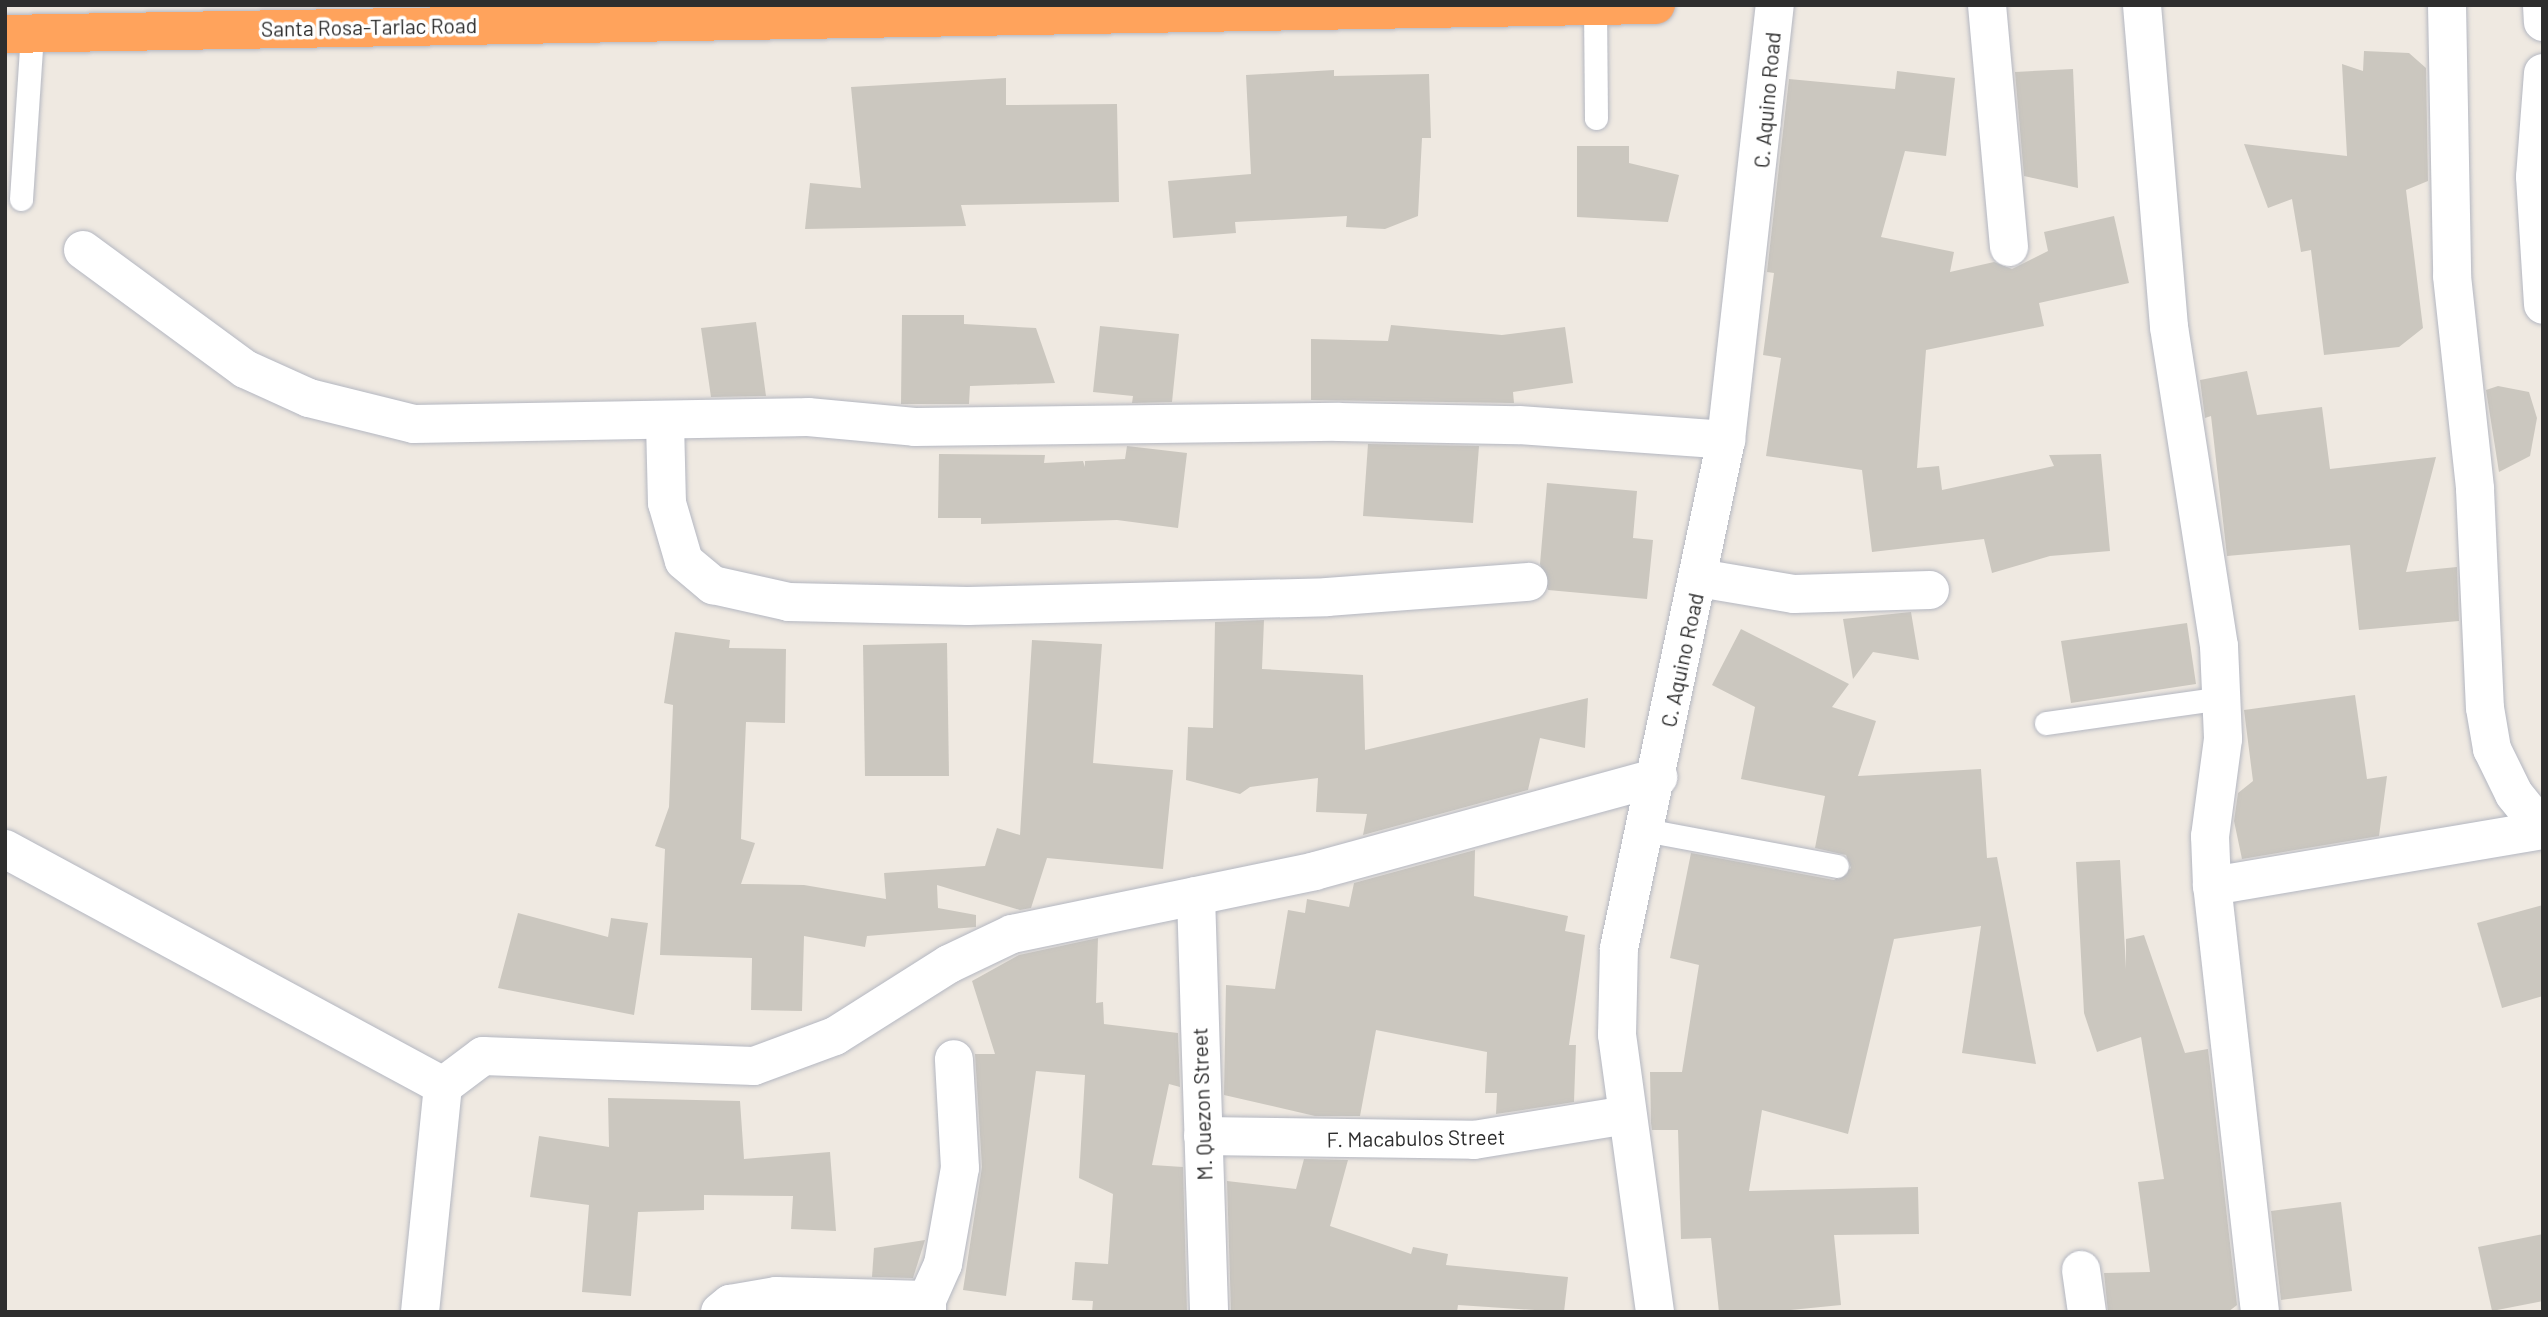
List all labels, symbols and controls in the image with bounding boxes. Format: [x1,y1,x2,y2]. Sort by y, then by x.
street label: Santa Rosa-Tarlac Road [261,13,477,41]
street label: C. Aquino Road [1749,31,1785,169]
street label: C. Aquino Road [1655,591,1709,729]
street label: M. Quezon Street [1187,1027,1217,1181]
street label: F. Macabulos Street [1327,1124,1505,1152]

